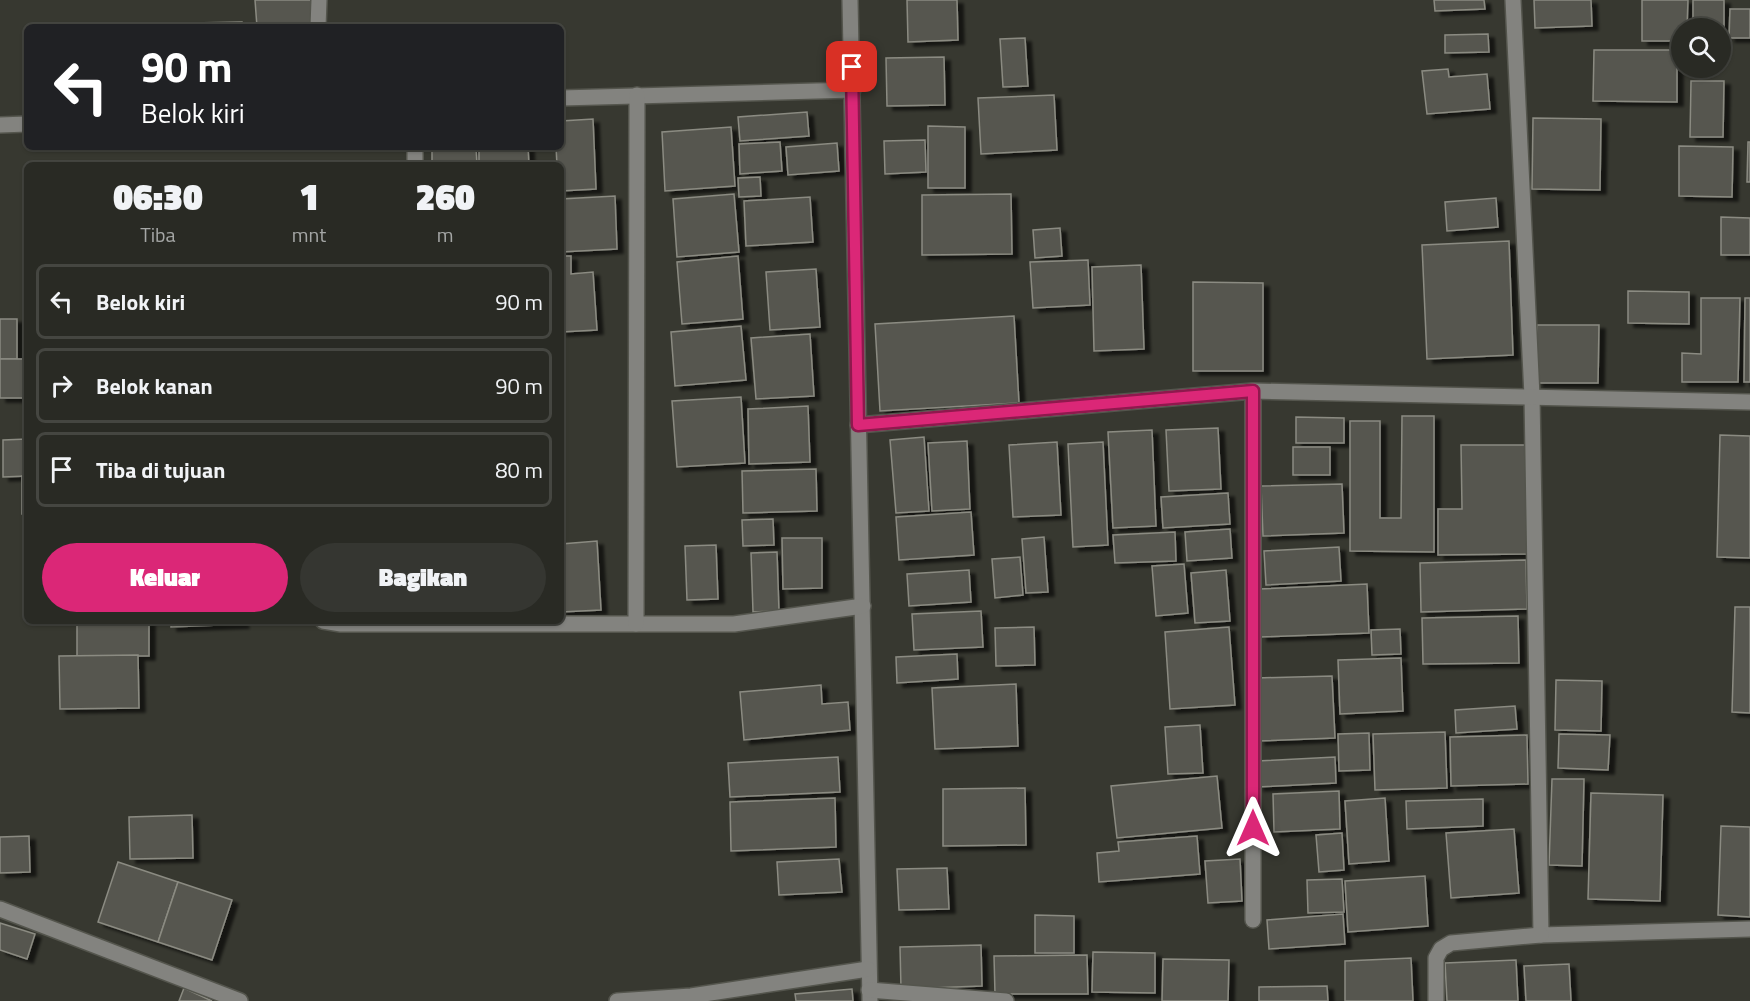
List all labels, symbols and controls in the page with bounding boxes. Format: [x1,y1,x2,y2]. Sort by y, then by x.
map controls [1671,18,1731,78]
button: search [1671,18,1731,78]
text: 90 m [141,34,233,98]
pin [826,41,877,92]
icon: left [42,48,120,126]
icon: arrive [835,50,868,83]
text: Belok kiri [141,92,245,133]
text: 06:30 [113,169,203,224]
text: 1 [299,169,319,224]
text: 260 [415,169,475,224]
text: Tiba [140,219,176,250]
text: mnt [292,219,326,250]
text: m [437,219,453,250]
icon: left [45,285,78,318]
text: Belok kiri [96,285,185,319]
text: 90 m [495,285,543,319]
icon: right [45,369,78,402]
text: Belok kanan [96,369,213,403]
text: 90 m [495,369,543,403]
icon: arrive [45,453,78,486]
text: Tiba di tujuan [96,453,225,487]
text: 80 m [495,453,543,487]
button: Keluar [42,543,288,612]
button: Bagikan [300,543,546,612]
position arrow [1221,796,1285,860]

